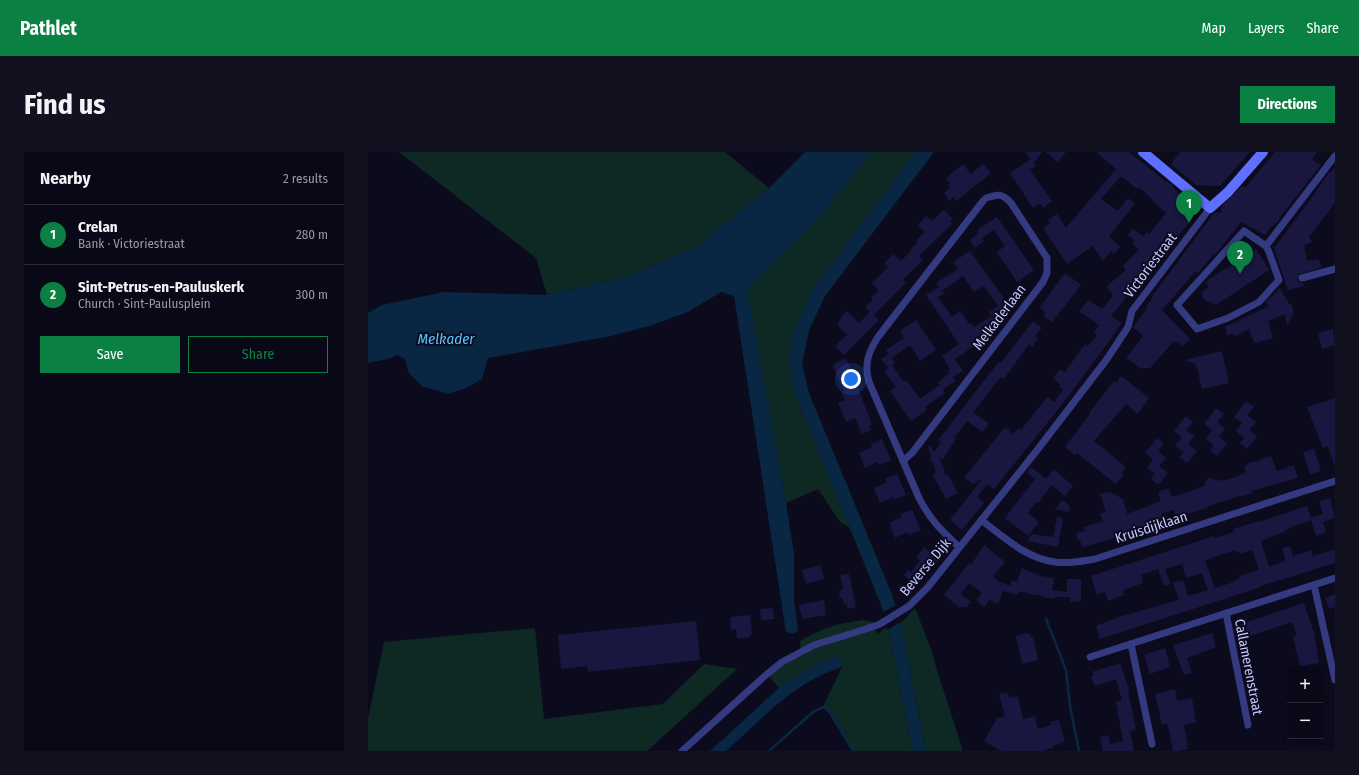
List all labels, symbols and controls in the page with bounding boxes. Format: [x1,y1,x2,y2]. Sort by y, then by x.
text: Pathlet [20,17,77,40]
text: Map [1202,20,1226,37]
text: Layers [1248,20,1284,37]
text: Share [1306,20,1339,37]
button: Directions [1240,86,1335,123]
text: Find us [24,88,106,121]
text: Nearby [40,168,91,189]
text: 2 results [283,171,328,186]
pin: 1 [1176,190,1202,223]
text: Crelan [78,218,118,236]
text: 1 [50,227,56,242]
text: 280 m [296,227,328,242]
street label: Victoriestraat [1120,229,1181,301]
text: Bank · Victoriestraat [78,236,185,251]
pin: 2 [1227,241,1253,274]
text: Sint-Petrus-en-Pauluskerk [78,278,244,296]
street label: Melkaderlaan [969,281,1030,353]
text: 2 [50,287,56,302]
text: 300 m [296,287,328,302]
text: Church · Sint-Paulusplein [78,296,211,311]
water label: Melkader [417,330,475,348]
button: Save [40,336,180,373]
button: Share [188,336,328,373]
your location [841,369,861,389]
street label: Kruisdijklaan [1113,508,1189,547]
street label: Beverse Dijk [896,535,955,600]
street label: Callamerenstraat [1231,618,1266,717]
map controls [1287,667,1323,739]
button: + [1287,667,1323,703]
button: − [1287,703,1323,739]

